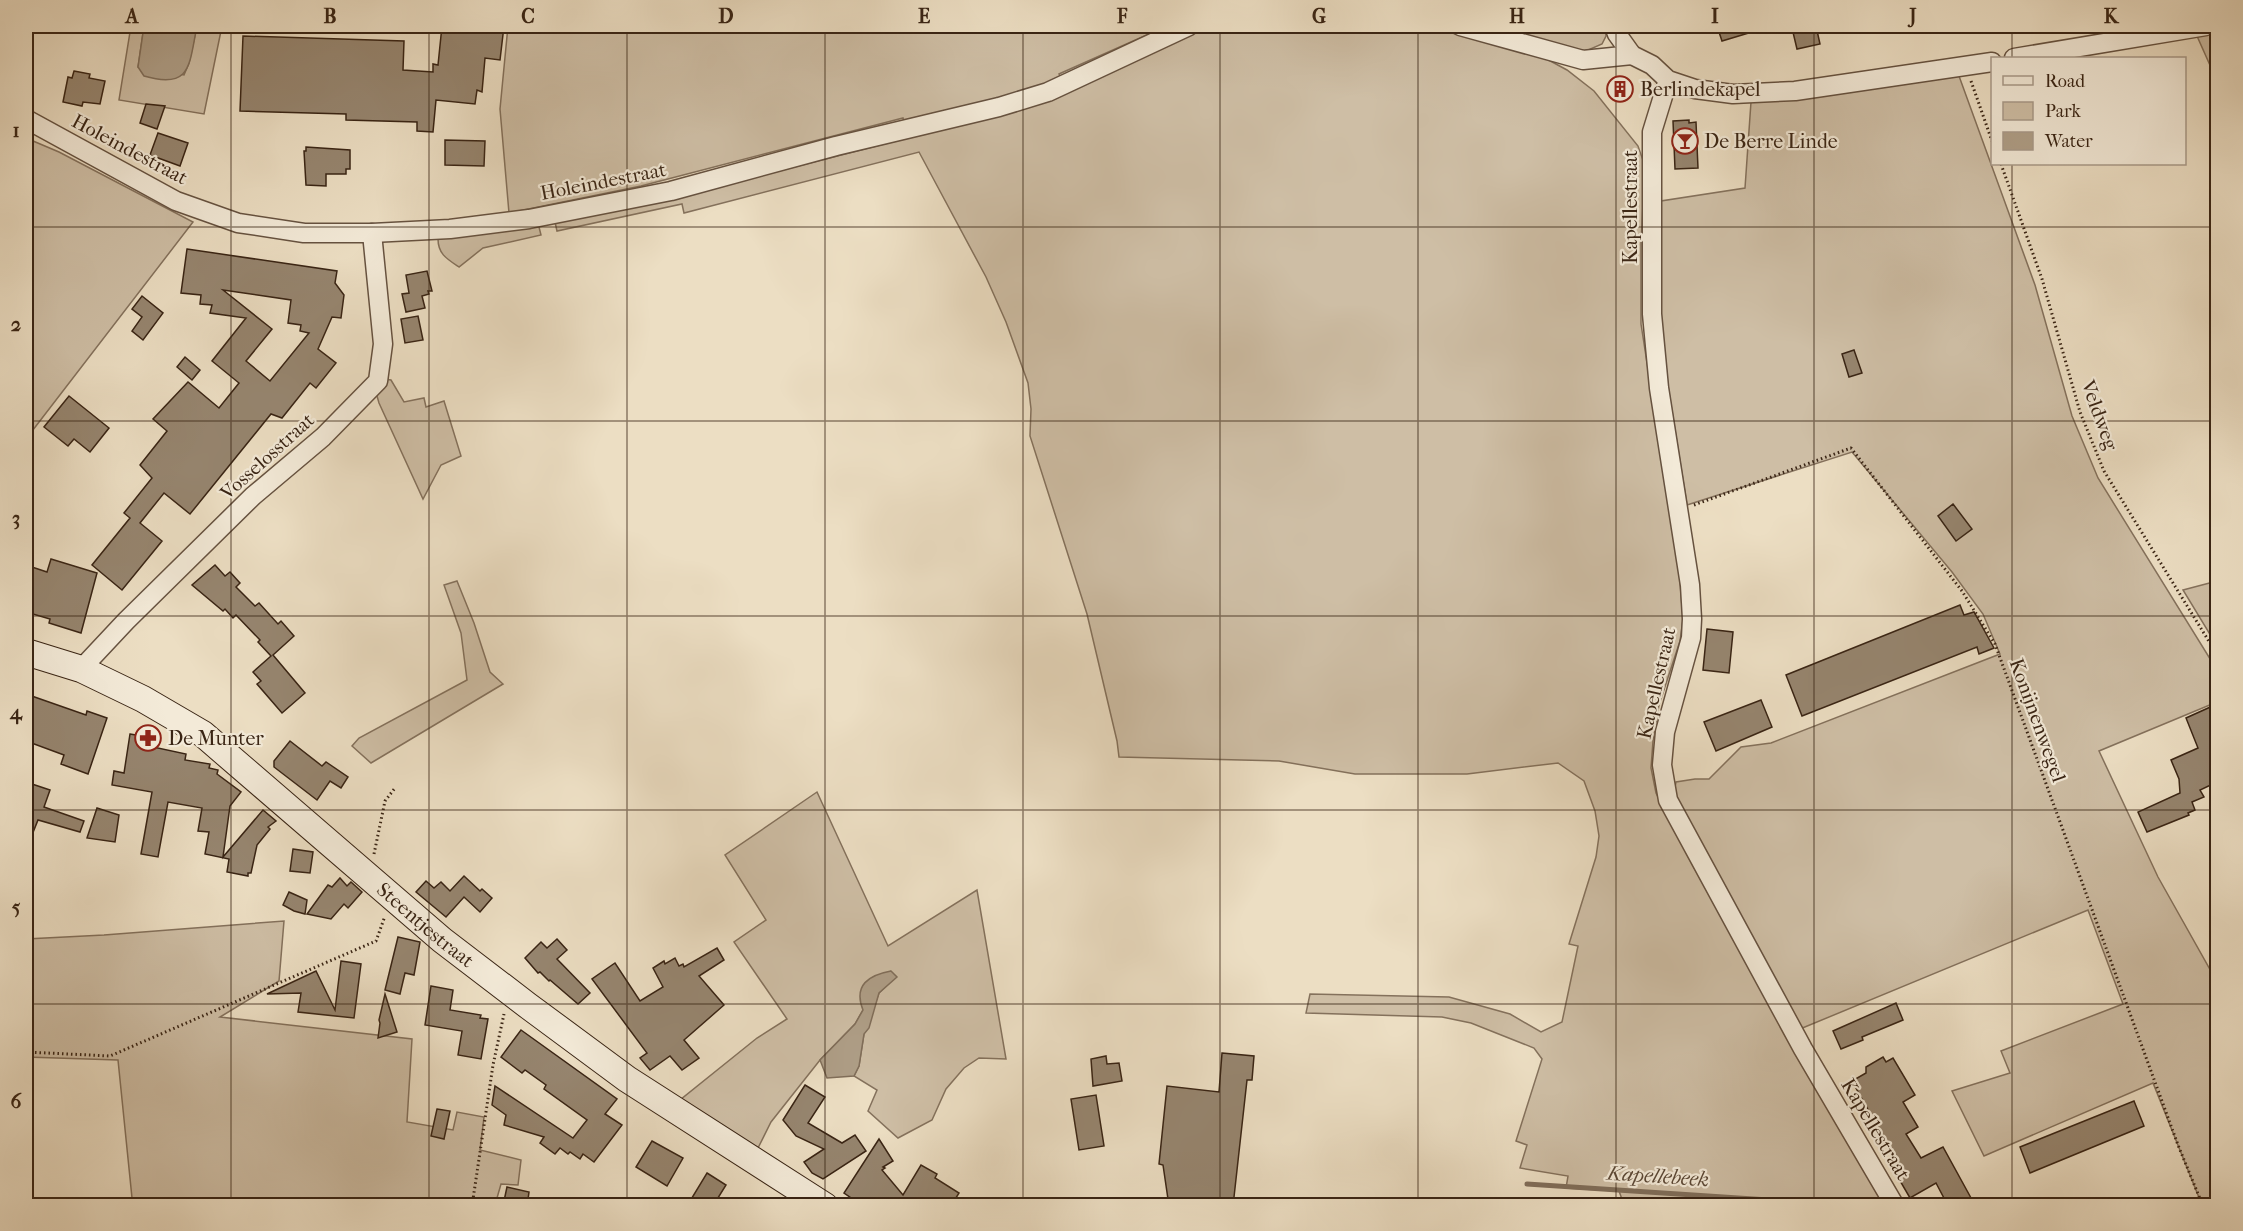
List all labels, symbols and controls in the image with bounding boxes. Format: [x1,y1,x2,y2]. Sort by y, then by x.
text: A [124,5,140,28]
text: B [323,5,337,28]
text: C [521,5,535,28]
text: D [718,5,734,28]
text: E [918,5,930,28]
text: F [1116,5,1128,28]
text: G [1312,5,1326,28]
text: H [1509,5,1525,28]
text: I [1711,5,1719,28]
text: J [1907,5,1917,28]
text: K [2104,5,2120,28]
legend [1991,57,2186,165]
text: Road [2045,71,2085,92]
building icon: Berlindekapel [1605,74,1635,104]
place label: Berlindekapel [1640,78,1761,101]
text: Park [2045,101,2082,122]
street label: Holeindestraat [68,109,192,190]
text: 1 [12,119,20,142]
bar icon: De Berre Linde [1670,126,1700,156]
place label: De Berre Linde [1704,130,1838,153]
text: Water [2044,131,2093,152]
street label: Kapellestraat [1619,150,1642,264]
street label: Holeindestraat [538,158,668,205]
text: 2 [11,313,21,336]
street label: Veldweg [2076,376,2123,454]
street label: Vosselosstraat [215,408,319,505]
text: 3 [12,507,20,530]
street label: Kapellestraat [1632,625,1681,741]
street label: Konijnenwegel [2005,655,2071,786]
text: 4 [9,701,23,725]
pharmacy icon: De Munter [133,723,163,753]
place label: De Munter [168,727,264,750]
street label: Steentjestraat [372,878,478,972]
text: 5 [12,896,21,919]
street label: Kapellestraat [1836,1074,1915,1184]
text: 6 [11,1090,23,1113]
water label: Kapellebeek [1604,1160,1710,1192]

